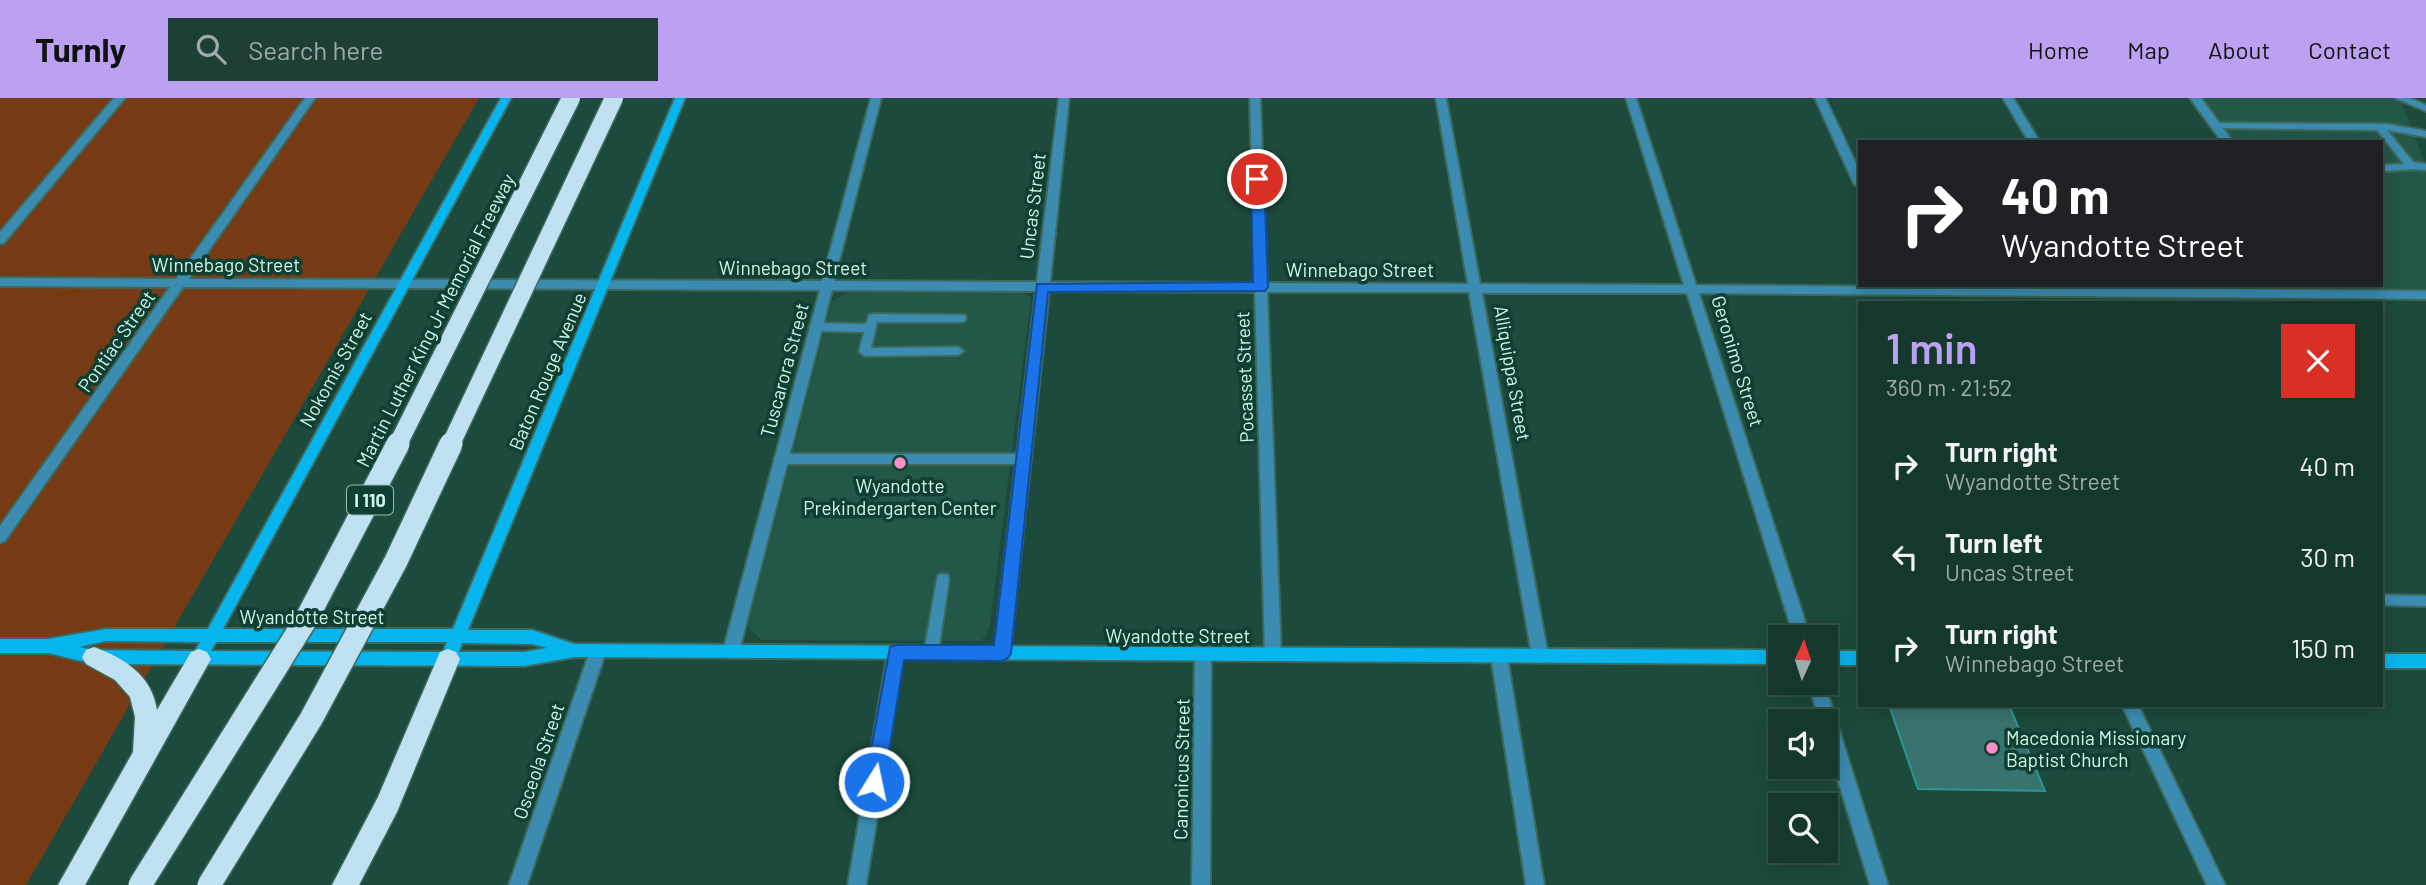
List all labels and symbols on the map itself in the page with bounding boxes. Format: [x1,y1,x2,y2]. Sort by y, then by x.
pin [1227,149,1287,209]
street label: Uncas Street [1014,152,1050,260]
street label: Martin Luther King Jr Memorial Freeway [351,169,519,470]
street label: Winnebago Street [152,253,300,276]
street label: Winnebago Street [719,256,867,279]
street label: Winnebago Street [1286,258,1434,281]
street label: Pontiac Street [73,286,159,396]
street label: Baton Rouge Avenue [503,289,591,453]
street label: Geronimo Street [1707,293,1769,429]
street label: Tuscarora Street [755,300,813,440]
street label: Alliquippa Street [1490,304,1536,442]
street label: Nokomis Street [294,307,376,431]
street label: Pocasset Street [1230,311,1258,443]
marker: Wyandotte Prekindergarten Center [892,455,908,471]
place label: Wyandotte Prekindergarten Center [803,474,997,519]
road number: I 110 [347,486,393,514]
street label: Wyandotte Street [240,605,384,628]
street label: Wyandotte Street [1106,624,1250,647]
north arrow [1768,625,1838,695]
street label: Canonicus Street [1168,698,1194,840]
street label: Osceola Street [507,700,569,822]
place label: Macedonia Missionary Baptist Church [2006,726,2187,771]
marker: Macedonia Missionary Baptist Church [1984,740,2000,756]
position arrow [837,745,911,819]

